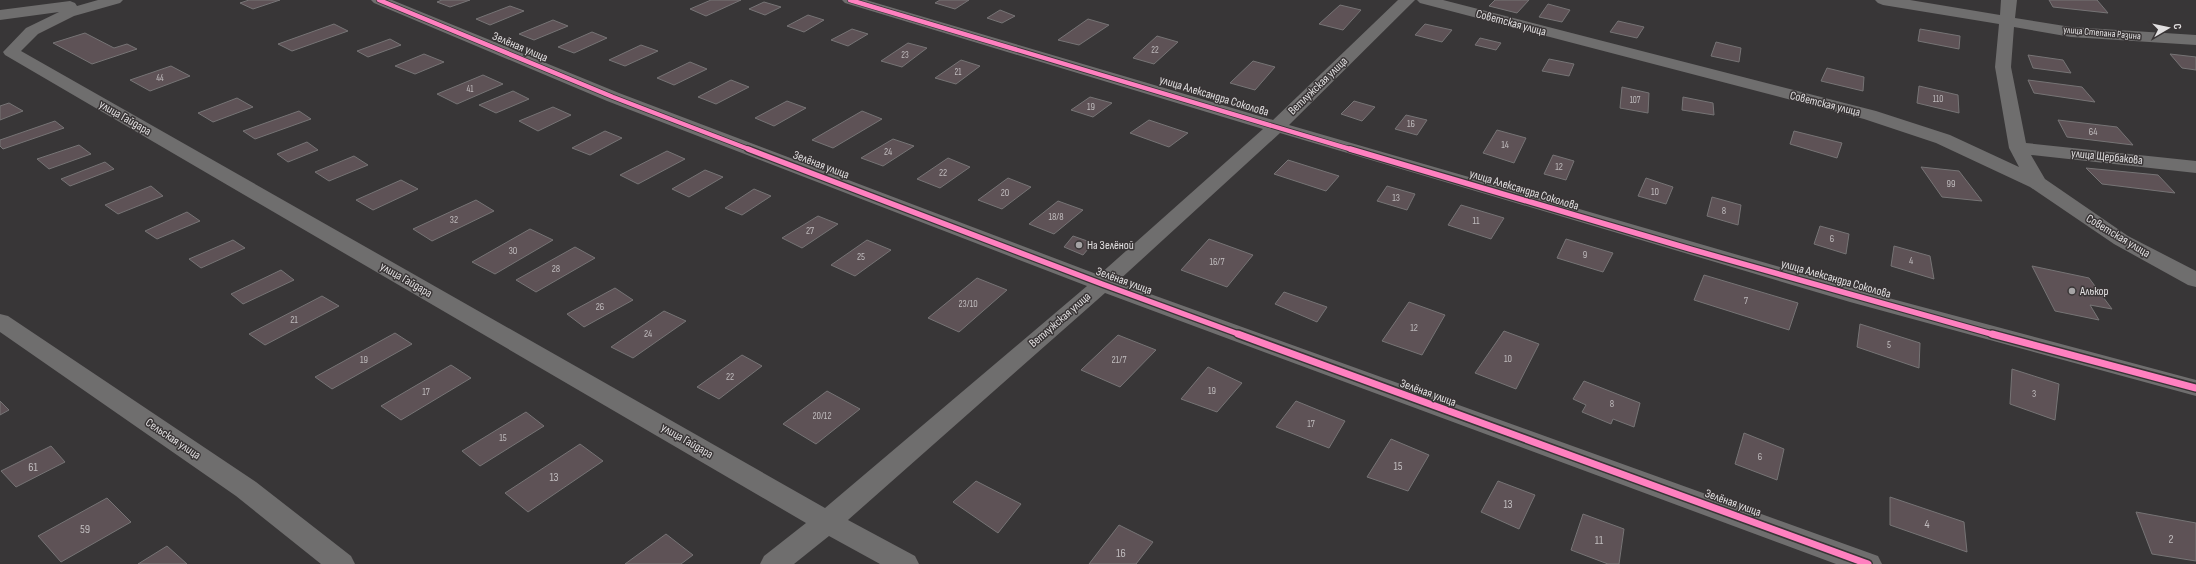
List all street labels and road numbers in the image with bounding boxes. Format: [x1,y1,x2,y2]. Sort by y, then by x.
street label: Советская улица [1474,6,1548,40]
street label: улица Степана Разина [2063,24,2141,42]
street label: Зелёная улица [490,29,550,66]
street label: Ветлужская улица [1285,54,1351,118]
street label: улица Александра Соколова [1157,72,1271,120]
street label: Советская улица [1788,88,1862,120]
street label: улица Гайдара [96,97,154,139]
street label: улица Щербакова [2070,146,2144,168]
street label: Зелёная улица [791,147,851,183]
street label: улица Александра Соколова [1467,166,1581,214]
street label: Советская улица [2083,211,2153,261]
street label: улица Александра Соколова [1779,256,1893,302]
street label: улица Гайдара [377,259,435,301]
street label: Зелёная улица [1094,264,1155,298]
street label: Ветлужская улица [1026,289,1094,351]
street label: Зелёная улица [1398,376,1459,410]
street label: Сельская улица [143,415,204,463]
street label: улица Гайдара [658,420,716,462]
street label: Зелёная улица [1703,486,1764,520]

